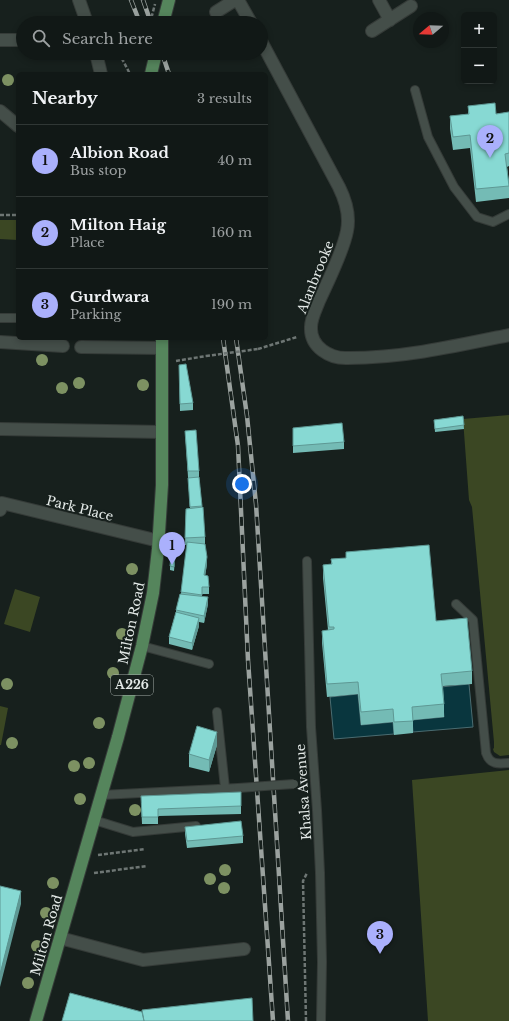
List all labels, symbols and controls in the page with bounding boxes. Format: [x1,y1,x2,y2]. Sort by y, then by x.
north arrow [413,12,449,48]
map controls [461,12,497,84]
button: + [461,12,497,48]
search box [16,16,268,60]
icon: search [30,27,52,49]
text: Search here [62,29,153,48]
button: − [461,48,497,84]
text: Nearby [32,88,98,109]
text: 3 results [197,90,252,107]
pin: 2 [477,125,503,158]
text: Albion Road [70,143,169,162]
text: 1 [42,152,48,169]
text: 40 m [217,152,252,169]
text: Bus stop [70,162,126,179]
text: Milton Haig [70,215,166,234]
text: 2 [41,224,49,241]
text: 160 m [211,224,252,241]
text: Place [70,234,105,251]
street label: Alanbrooke [293,238,338,317]
text: Gurdwara [70,287,149,306]
text: 3 [41,296,49,313]
text: 190 m [211,296,252,313]
text: Parking [70,306,121,323]
your location [232,474,252,494]
street label: Park Place [45,492,115,525]
pin: 1 [159,532,185,565]
street label: Milton Road [114,580,149,666]
road number: A226 [111,675,153,695]
street label: Khalsa Avenue [292,743,315,841]
street label: Milton Road [27,892,66,978]
pin: 3 [367,921,393,954]

